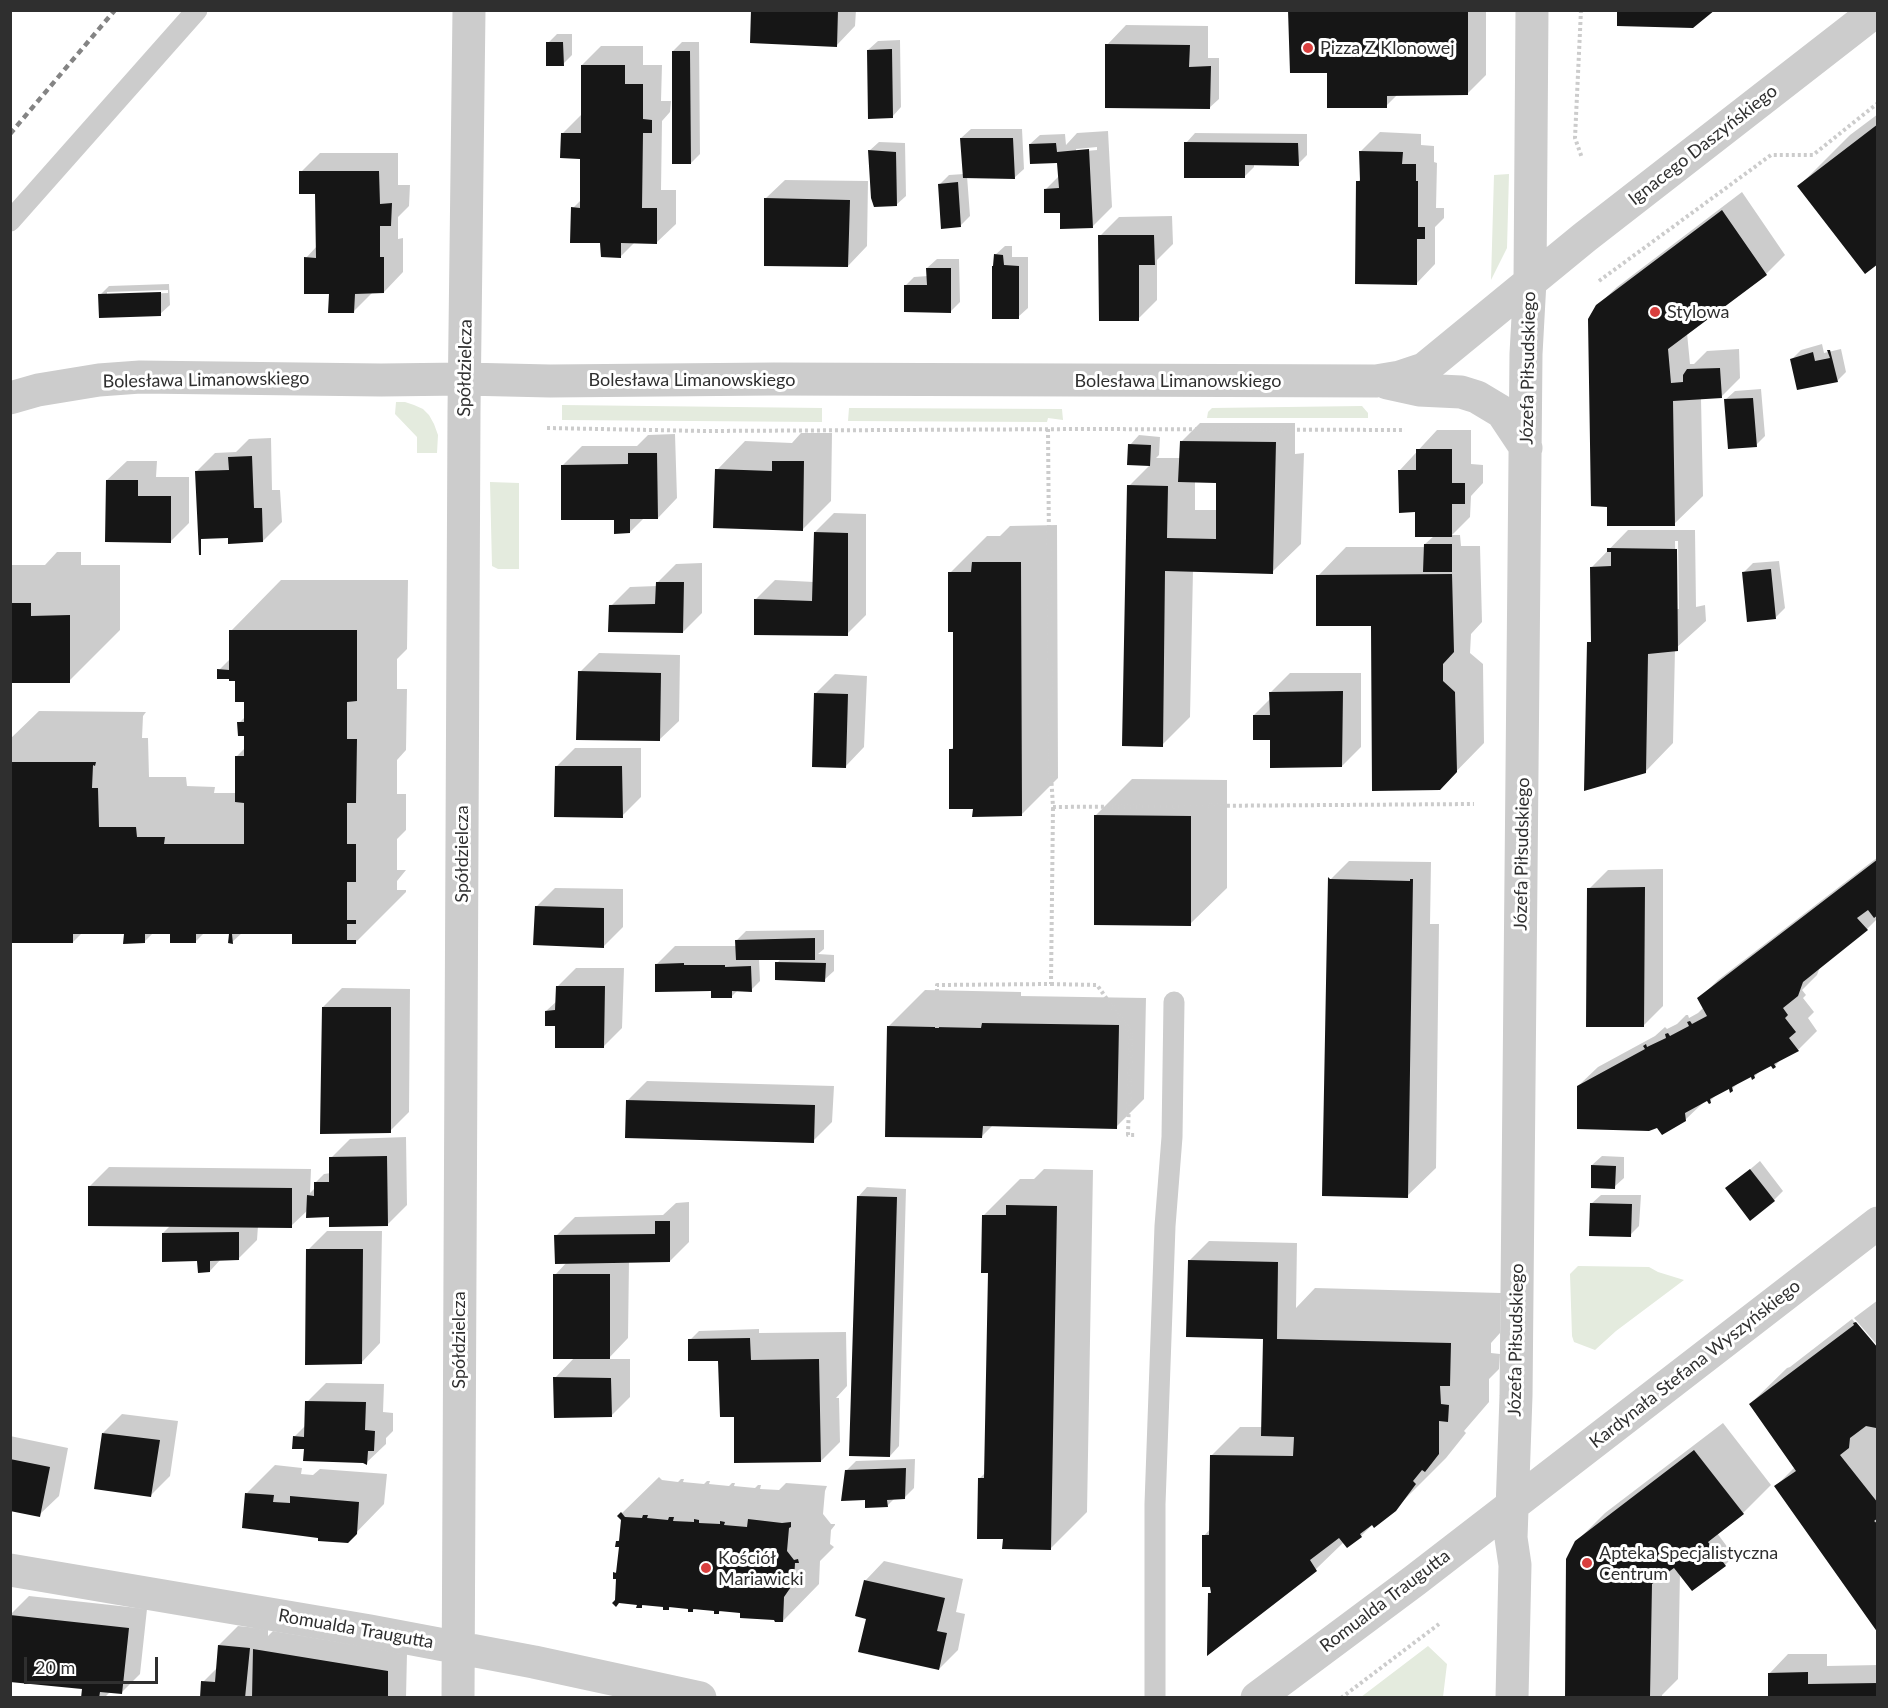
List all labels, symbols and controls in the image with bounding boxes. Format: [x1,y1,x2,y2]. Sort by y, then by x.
place label: Pizza Z Klonowej [1320,37,1455,59]
marker: Pizza Z Klonowej [1301,41,1315,55]
street label: Ignacego Daszyńskiego [1624,80,1782,210]
street label: Józefa Piłsudskiego [1516,291,1540,445]
place label: Stylowa [1667,301,1729,323]
marker: Stylowa [1648,305,1662,319]
street label: Spółdzielcza [453,319,477,417]
street label: Bolesława Limanowskiego [102,367,310,393]
street label: Bolesława Limanowskiego [589,369,795,391]
street label: Bolesława Limanowskiego [1075,370,1281,392]
street label: Józefa Piłsudskiego [1510,777,1534,931]
street label: Spółdzielcza [451,805,473,903]
street label: Józefa Piłsudskiego [1504,1263,1528,1417]
street label: Kardynała Stefana Wyszyńskiego [1585,1275,1805,1453]
street label: Spółdzielcza [448,1291,470,1389]
place label: Apteka Specjalistyczna Centrum [1599,1542,1778,1584]
street label: Romualda Traugutta [1316,1545,1454,1657]
place label: Kościół Mariawicki [718,1547,804,1590]
marker: Apteka Specjalistyczna Centrum [1580,1556,1594,1570]
marker: Kościół Mariawicki [699,1561,713,1575]
street label: Romualda Traugutta [277,1605,435,1653]
scale bar [27,1645,160,1683]
text: 20 m [35,1656,75,1678]

